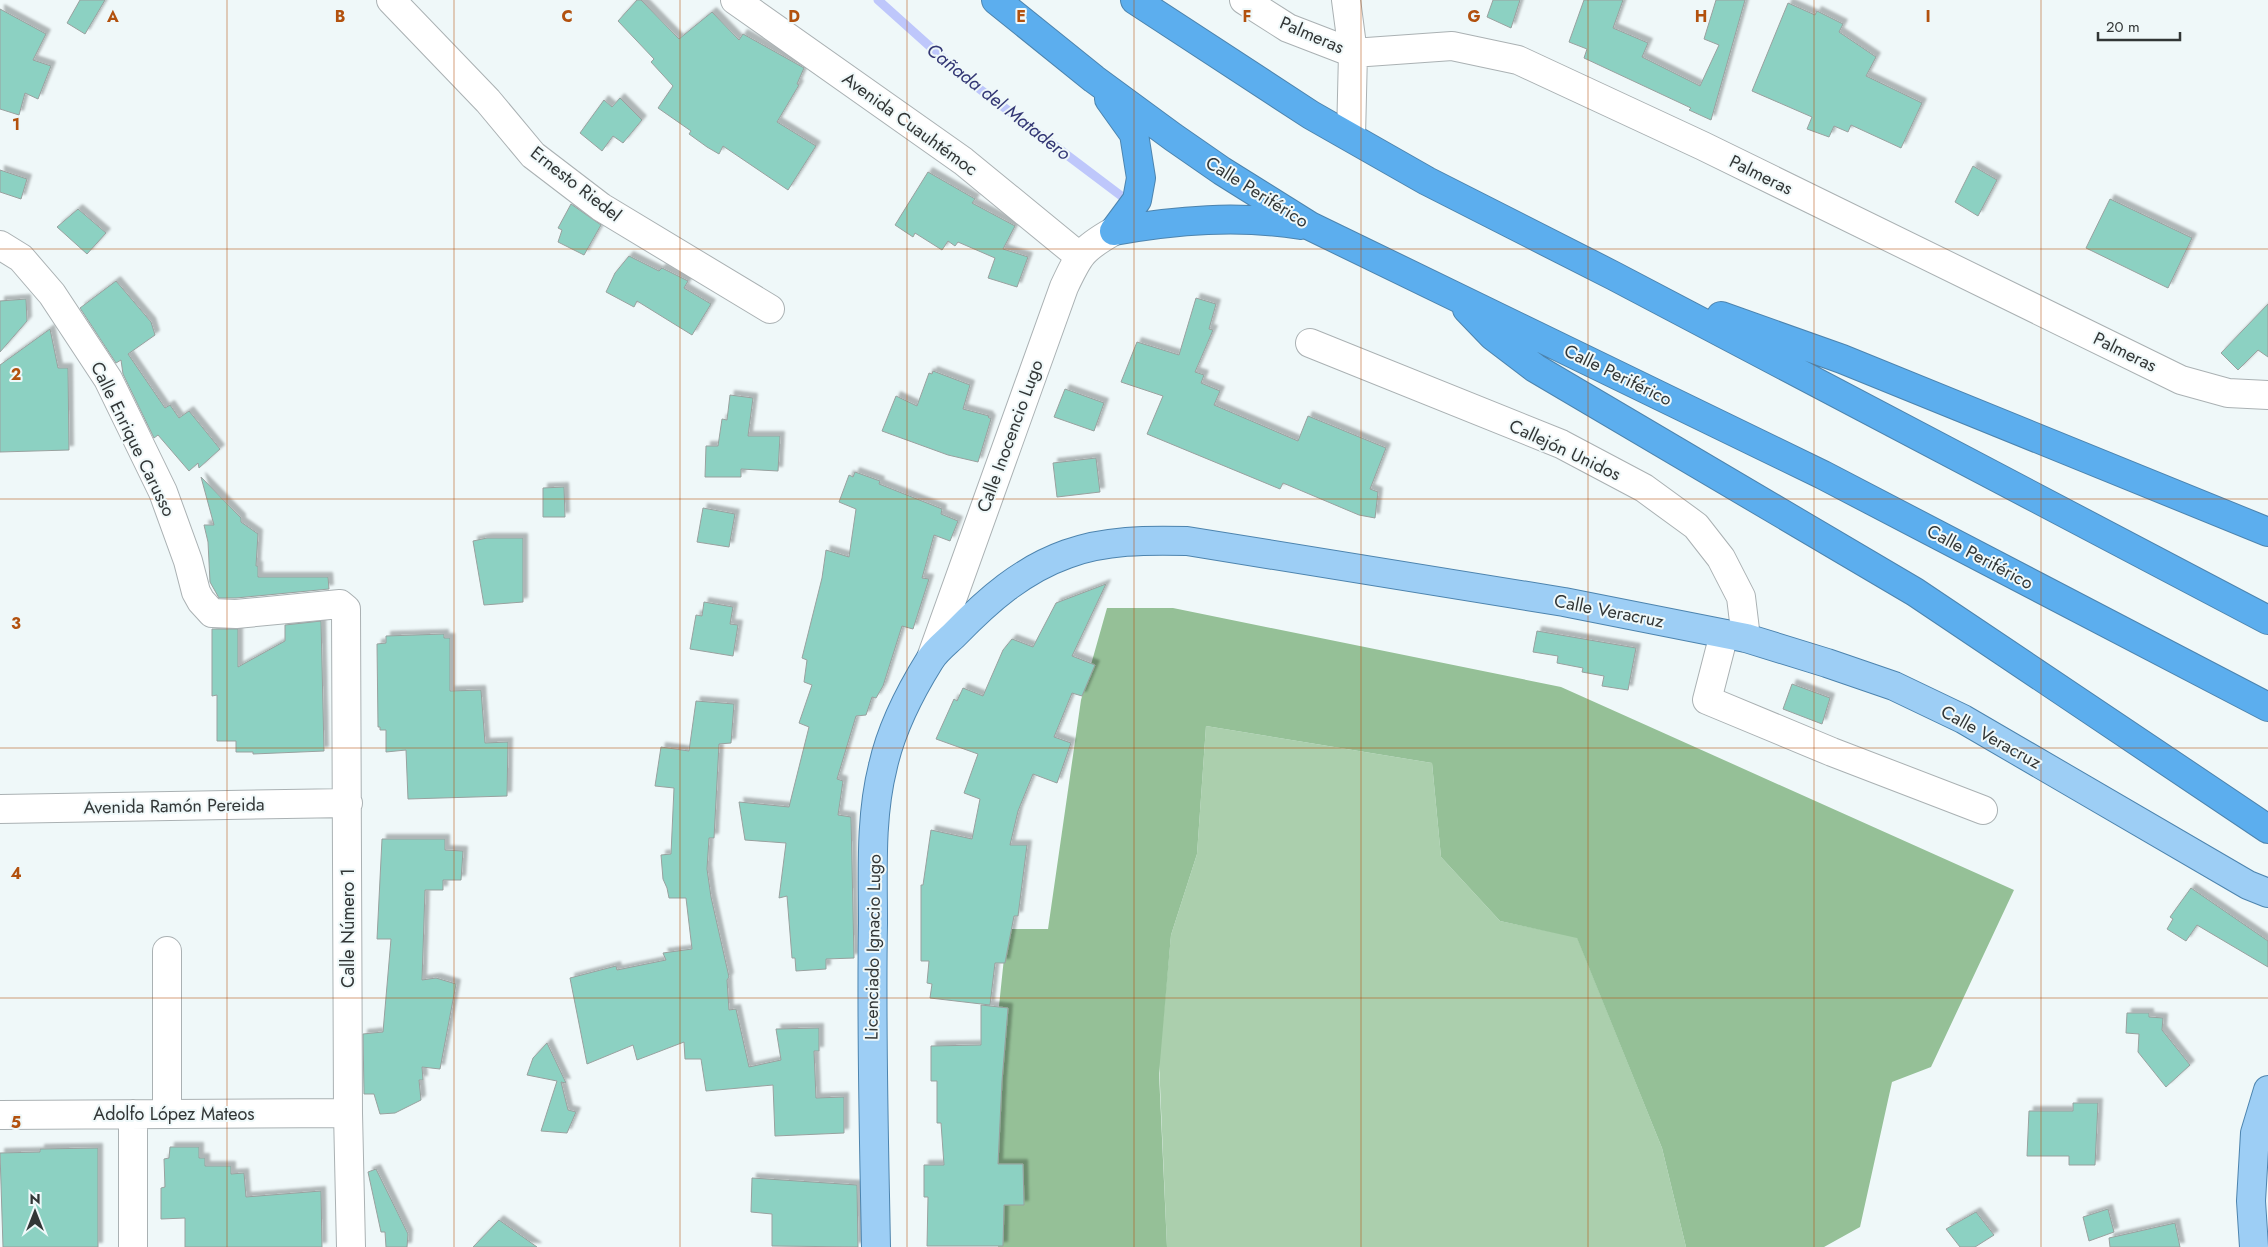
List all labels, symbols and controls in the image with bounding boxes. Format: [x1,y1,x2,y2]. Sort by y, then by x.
text: A [106,5,119,28]
text: B [335,5,345,28]
text: C [561,5,573,28]
text: D [788,5,800,28]
text: E [1016,5,1026,28]
text: F [1243,5,1251,28]
text: G [1467,5,1481,28]
text: H [1695,5,1707,28]
text: I [1925,5,1931,28]
street label: Palmeras [1276,10,1348,60]
scale bar [2098,10,2180,42]
text: 20 m [2106,16,2140,38]
water label: Cañada del Matadero [921,36,1077,166]
street label: Avenida Cuauhtémoc [837,66,983,182]
text: 1 [12,113,20,136]
street label: Ernesto Riedel [525,140,627,228]
street label: Palmeras [1725,149,1797,201]
street label: Calle Periférico [1200,150,1314,234]
street label: Palmeras [2089,326,2161,378]
street label: Calle Periférico [1560,338,1676,412]
street label: Calle Inocencio Lugo [970,356,1050,516]
street label: Calle Enrique Carusso [84,357,182,521]
text: 2 [11,363,21,386]
street label: Callejón Unidos [1505,413,1625,487]
street label: Calle Periférico [1922,518,2038,596]
street label: Calle Veracruz [1552,588,1667,634]
text: 3 [11,612,21,635]
street label: Calle Veracruz [1936,699,2046,776]
street label: Avenida Ramón Pereida [83,791,265,821]
street label: Licenciado Ignacio Lugo [858,854,888,1040]
text: 4 [10,862,22,885]
street label: Calle Número 1 [335,868,361,988]
street label: Adolfo López Mateos [93,1101,255,1127]
text: 5 [11,1111,21,1134]
north arrow [10,1187,60,1237]
text: N [29,1189,41,1209]

